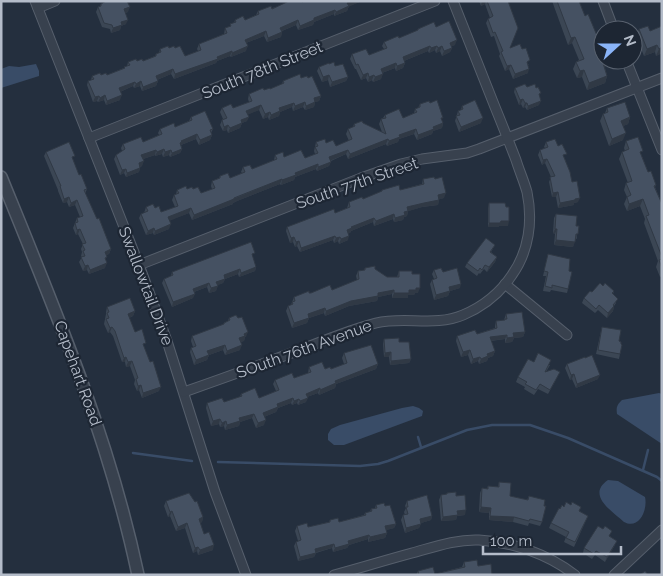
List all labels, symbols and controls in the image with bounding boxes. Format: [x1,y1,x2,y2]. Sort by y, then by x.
north arrow [593,20,643,70]
text: N [621,32,640,48]
street label: South 78th Street [199,37,326,103]
street label: South 77th Street [294,153,421,213]
street label: Swallowtail Drive [115,224,177,348]
street label: SOuth 76th Avenue [234,316,374,382]
street label: Capehart Road [50,318,106,428]
scale bar [483,524,620,556]
text: 100 m [490,532,532,550]

